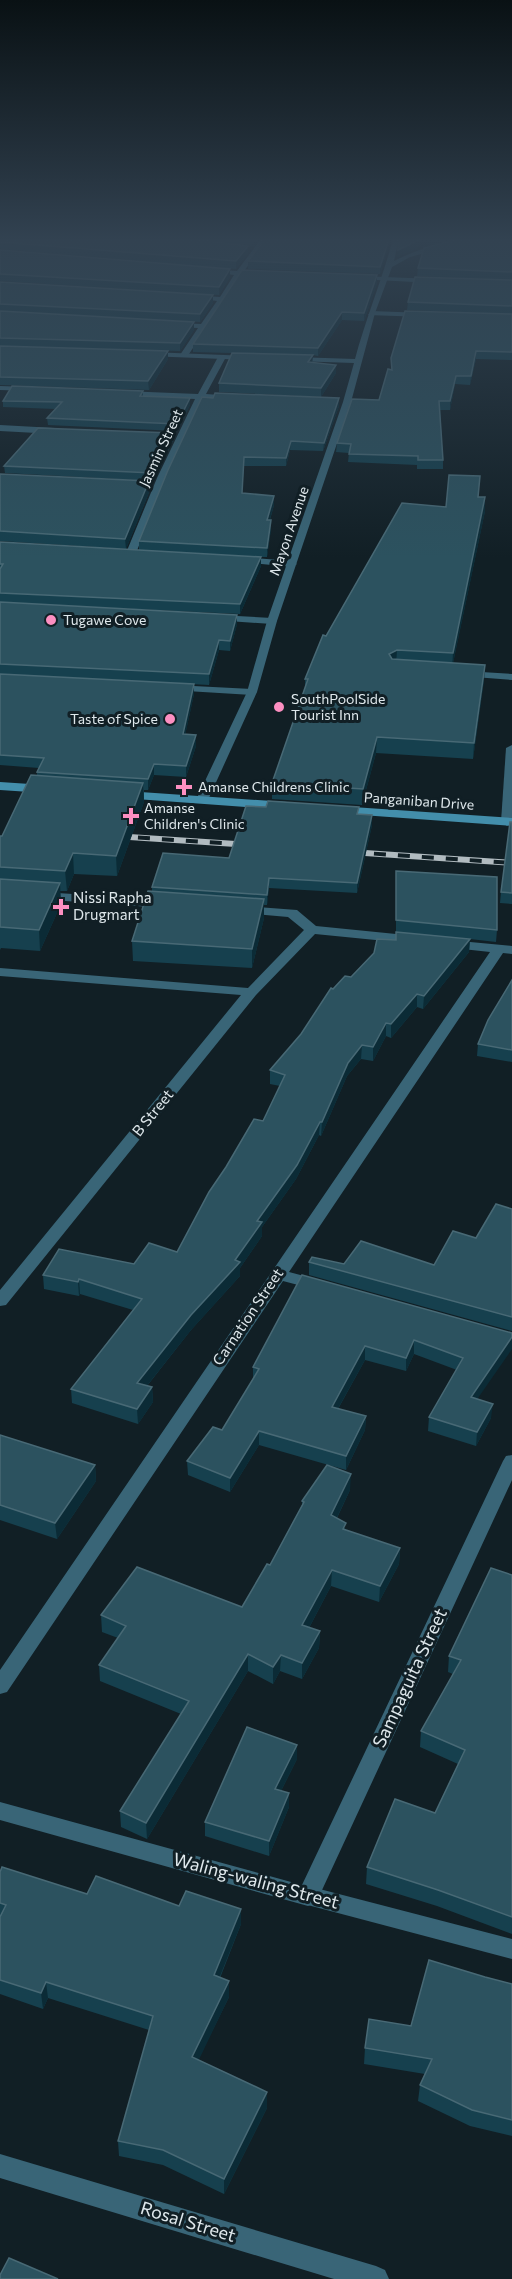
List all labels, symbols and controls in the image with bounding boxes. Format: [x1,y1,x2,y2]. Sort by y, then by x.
street label: Jasmin Street [135,406,186,489]
street label: Mayon Avenue [265,484,312,578]
place label: Tugawe Cove [63,611,146,628]
marker: Tugawe Cove [44,613,58,627]
place label: SouthPoolSide Tourist Inn [291,690,385,723]
marker: SouthPoolSide Tourist Inn [272,700,286,714]
place label: Taste of Spice [70,710,158,727]
marker: Taste of Spice [163,712,177,726]
marker: Amanse Childrens Clinic [175,778,193,796]
place label: Amanse Childrens Clinic [198,778,350,795]
street label: Panganiban Drive [363,788,475,813]
place label: Amanse Children's Clinic [144,799,245,832]
marker: Amanse Children's Clinic [122,807,140,825]
place label: Nissi Rapha Drugmart [73,888,152,923]
marker: Nissi Rapha Drugmart [54,900,68,914]
street label: B Street [128,1085,177,1139]
street label: Carnation Street [208,1264,286,1368]
street label: Sampaguita Street [367,1604,451,1751]
street label: Waling-waling Street [171,1847,341,1913]
street label: Rosal Street [138,2196,239,2246]

